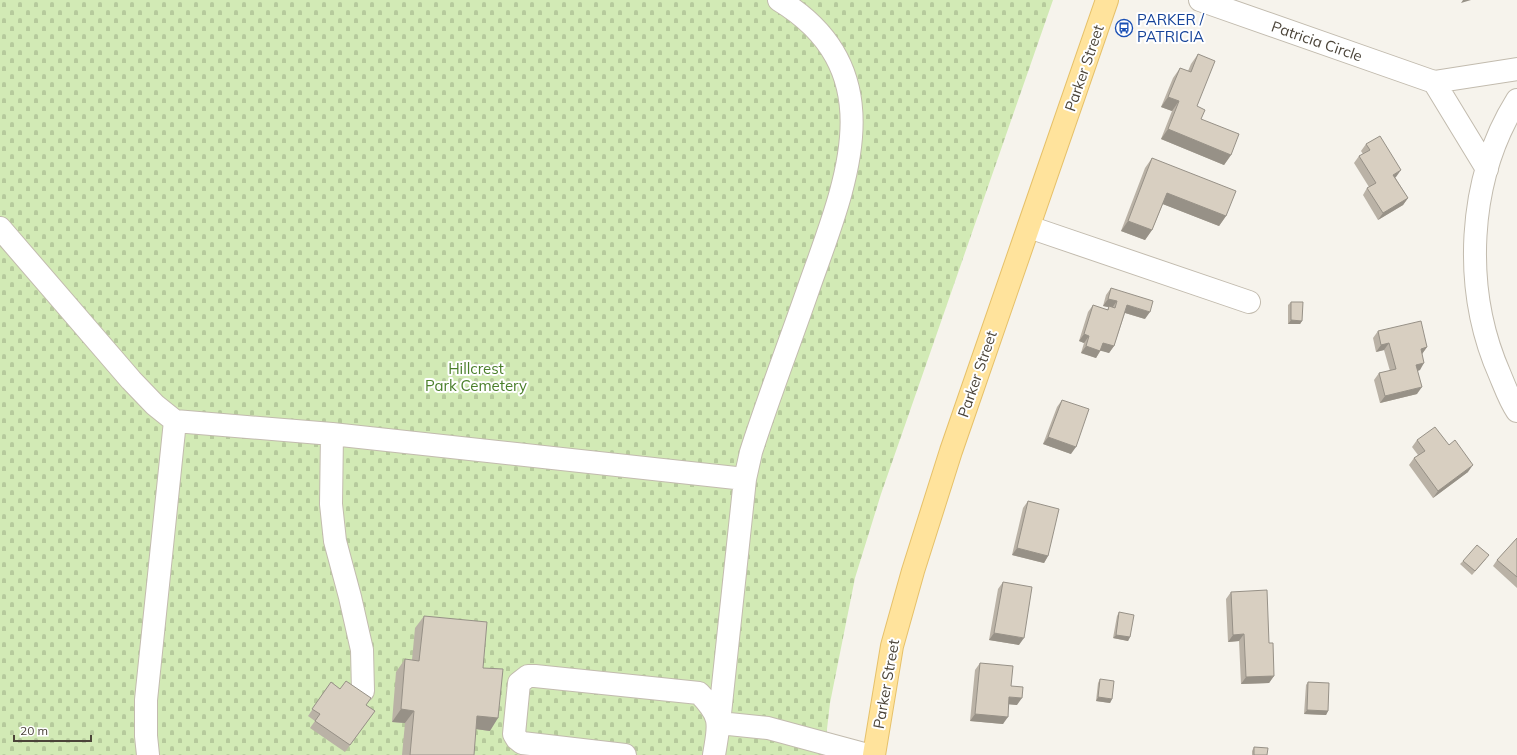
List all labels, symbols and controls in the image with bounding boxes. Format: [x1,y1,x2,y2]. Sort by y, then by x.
place label: PARKER / PATRICIA [1137,10,1205,46]
street label: Patricia Circle [1269,17,1365,65]
bus stop icon: PARKER / PATRICIA [1114,18,1134,38]
street label: Parker Street [1060,22,1108,114]
street label: Parker Street [953,328,1001,420]
park label: Hillcrest Park Cemetery [425,359,527,395]
street label: Parker Street [869,638,903,730]
scale bar [14,717,91,743]
text: 20 m [20,723,48,738]

